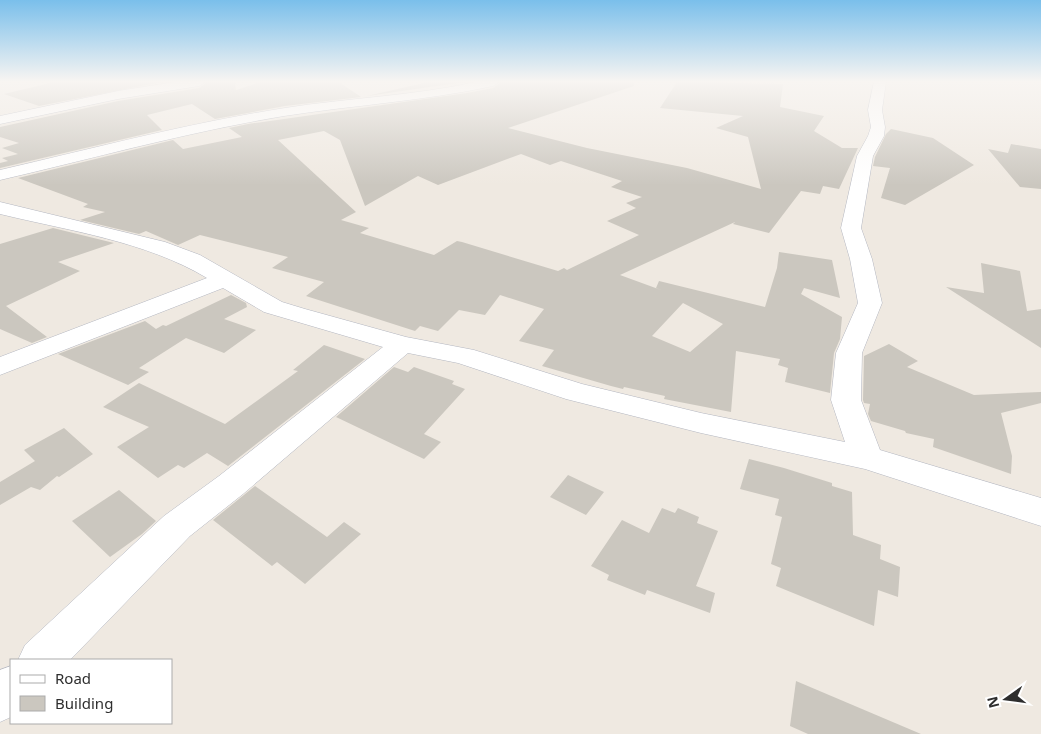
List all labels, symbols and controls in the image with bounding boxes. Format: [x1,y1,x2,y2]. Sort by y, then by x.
legend [10,659,172,724]
text: Road [55,668,91,688]
north arrow [981,674,1031,724]
text: Building [55,693,113,713]
text: N [982,694,1003,710]

